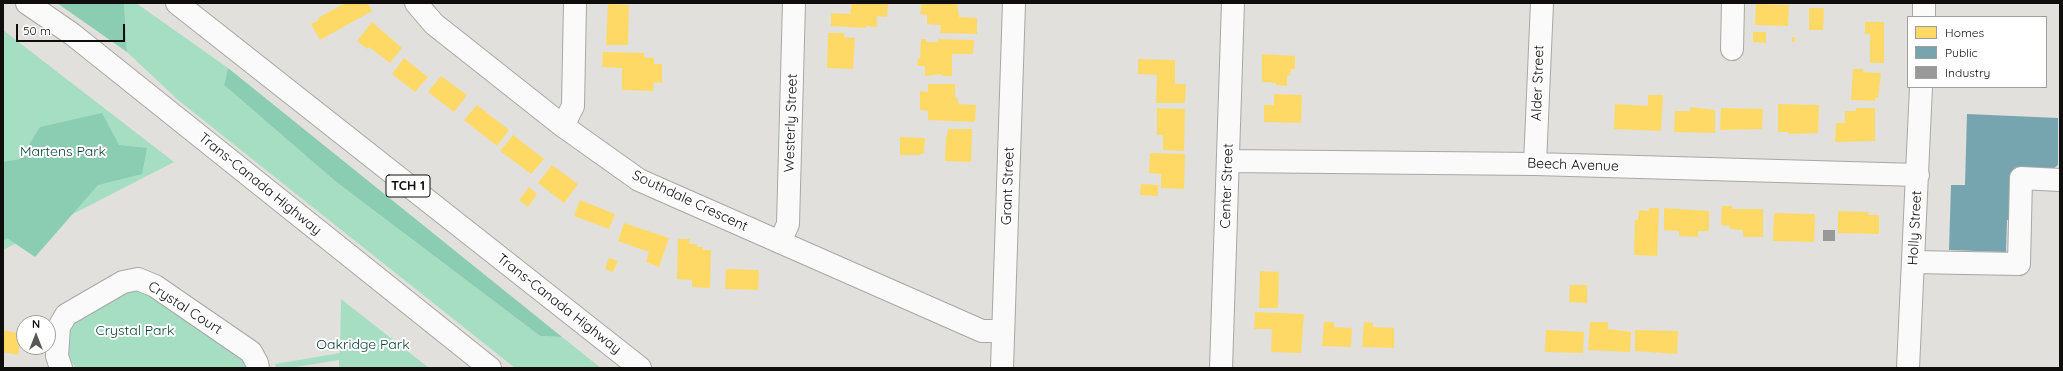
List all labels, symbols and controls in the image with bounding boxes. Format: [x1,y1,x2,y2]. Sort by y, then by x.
scale bar [18,16,127,42]
legend [1907,16,2047,88]
text: 50 m [23,23,51,38]
text: Homes [1945,25,1984,40]
street label: Alder Street [1528,45,1548,121]
text: Public [1945,45,1978,60]
text: Industry [1945,65,1990,80]
street label: Westerly Street [781,73,801,173]
street label: Trans-Canada Highway [195,129,325,239]
street label: Center Street [1217,143,1237,229]
park label: Martens Park [20,144,106,160]
street label: Grant Street [998,147,1018,225]
street label: Beech Avenue [1527,155,1619,175]
street label: Southdale Crescent [630,167,750,235]
road number: TCH 1 [386,175,430,197]
street label: Holly Street [1905,190,1925,266]
street label: Trans-Canada Highway [493,250,625,358]
street label: Crystal Court [145,278,225,338]
north arrow [16,315,56,355]
text: N [32,317,40,331]
park label: Crystal Park [96,323,174,339]
park label: Oakridge Park [316,337,410,353]

